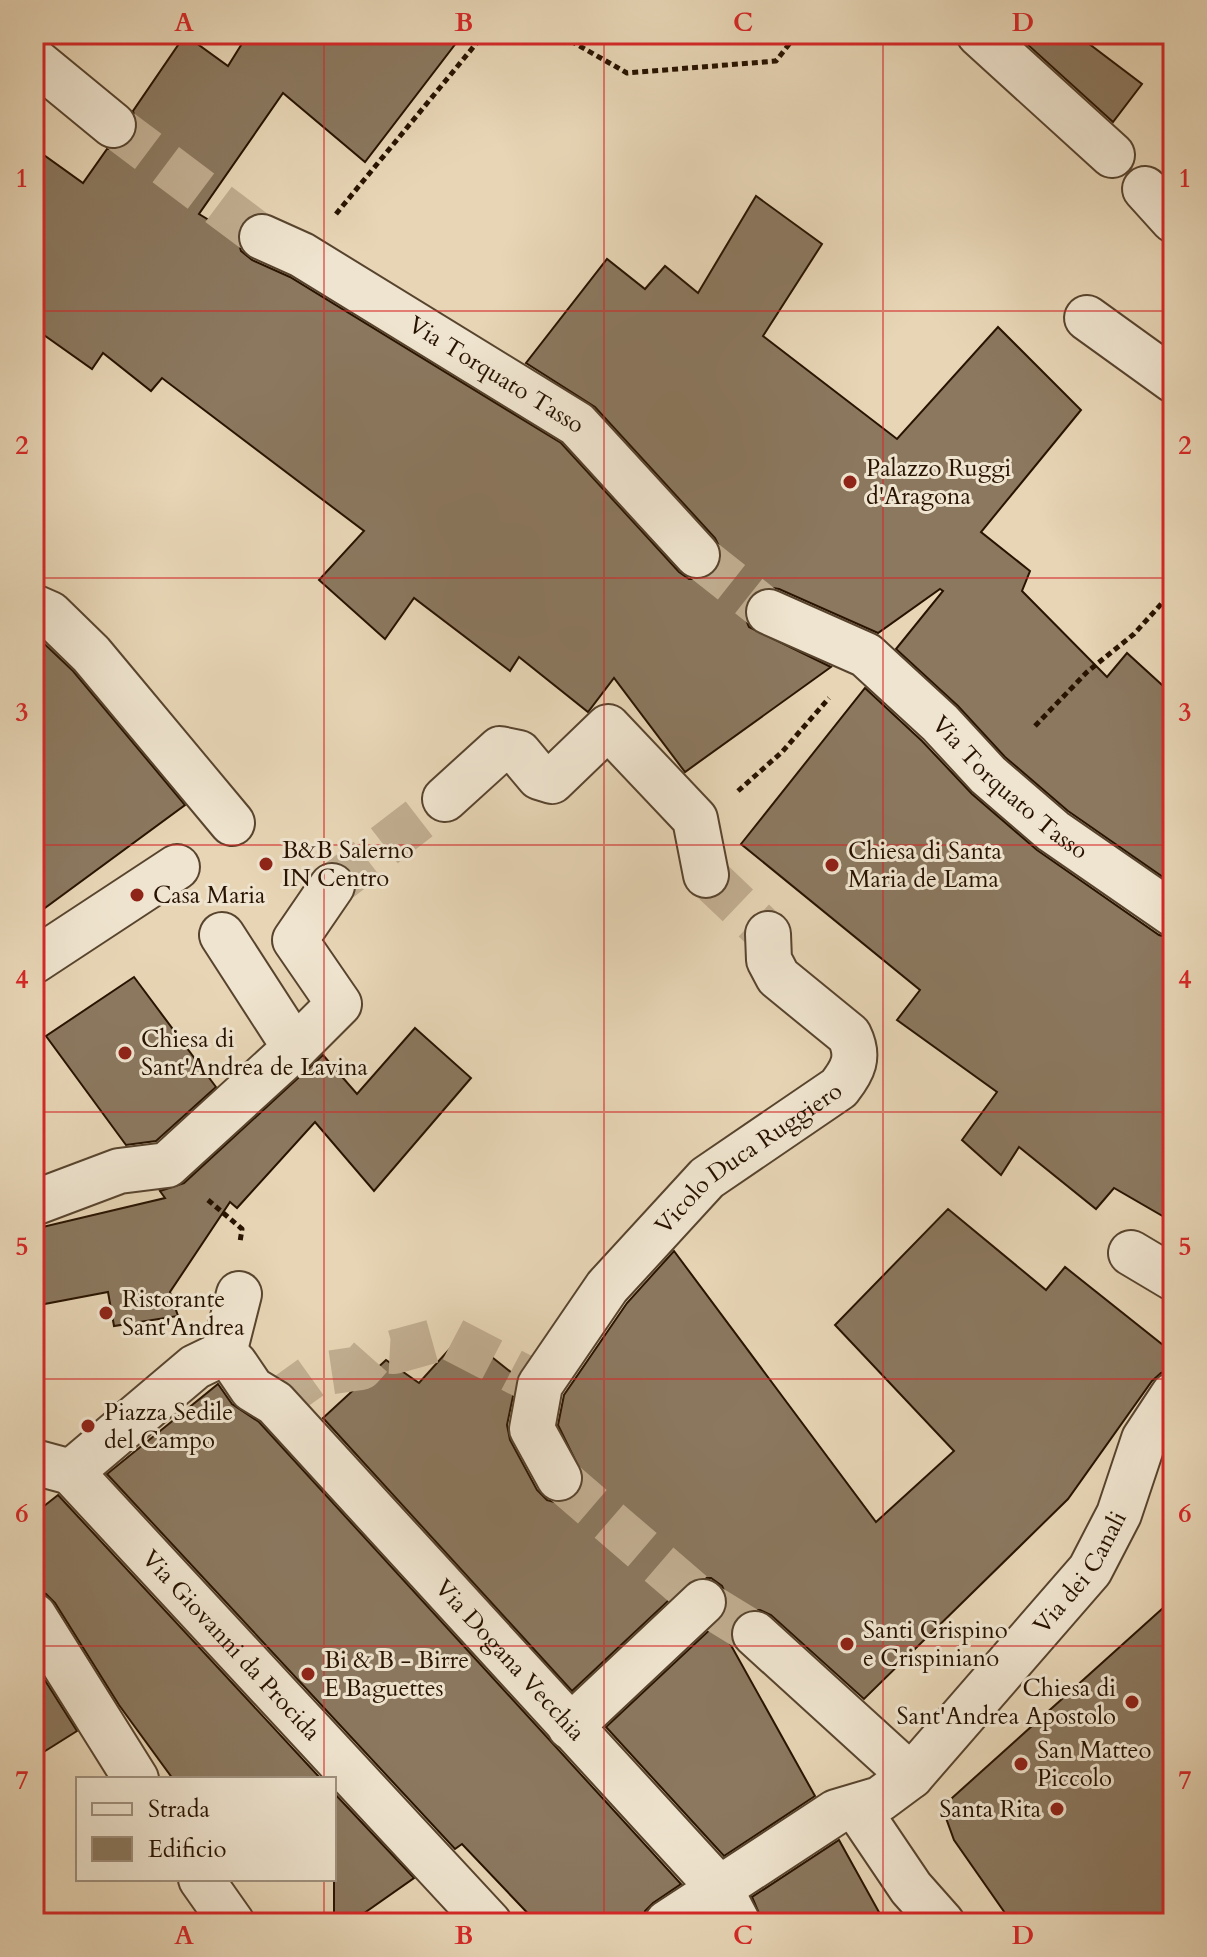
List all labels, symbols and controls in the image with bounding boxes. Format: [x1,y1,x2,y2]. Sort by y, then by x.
text: A [174,5,194,40]
text: B [455,5,473,40]
text: C [733,5,753,40]
text: D [1012,5,1034,40]
text: 1 [15,161,29,196]
text: 1 [1178,161,1192,196]
street label: Via Torquato Tasso [402,308,591,441]
text: 2 [15,428,29,463]
text: 2 [1178,428,1192,463]
place label: Palazzo Ruggi d'Aragona [866,452,1012,513]
marker: Palazzo Ruggi d'Aragona [841,473,859,491]
text: 3 [15,695,29,730]
text: 3 [1178,695,1192,730]
street label: Via Torquato Tasso [924,708,1095,867]
place label: B&B Salerno IN Centro [282,834,414,895]
place label: Chiesa di Santa Maria de Lama [848,835,1003,896]
marker: B&B Salerno IN Centro [257,855,275,873]
marker: Chiesa di Santa Maria de Lama [823,856,841,874]
place label: Casa Maria [153,879,266,912]
marker: Casa Maria [128,886,146,904]
text: 4 [15,962,29,997]
text: 4 [1178,962,1192,997]
place label: Chiesa di Sant'Andrea de Lavina [141,1023,369,1084]
marker: Chiesa di Sant'Andrea de Lavina [116,1044,134,1062]
street label: Vicolo Duca Ruggiero [647,1074,848,1241]
text: 5 [15,1229,29,1264]
text: 5 [1178,1229,1192,1264]
place label: Ristorante Sant'Andrea [122,1283,245,1344]
marker: Ristorante Sant'Andrea [97,1304,115,1322]
place label: Piazza Sedile del Campo [104,1396,233,1457]
marker: Piazza Sedile del Campo [79,1417,97,1435]
text: 6 [15,1496,29,1531]
text: 6 [1178,1496,1192,1531]
street label: Via dei Canali [1025,1505,1134,1641]
street label: Via Giovanni da Procida [135,1542,329,1748]
street label: Via Dogana Vecchia [428,1572,593,1748]
place label: Santi Crispino e Crispiniano [863,1614,1008,1675]
marker: Santi Crispino e Crispiniano [838,1635,856,1653]
place label: Bi & B - Birre E Baguettes [324,1644,469,1705]
marker: Bi & B - Birre E Baguettes [299,1665,317,1683]
place label: Chiesa di Sant'Andrea Apostolo [896,1672,1116,1733]
marker: Chiesa di Sant'Andrea Apostolo [1123,1693,1141,1711]
place label: San Matteo Piccolo [1037,1734,1152,1795]
marker: San Matteo Piccolo [1012,1755,1030,1773]
text: 7 [15,1763,29,1798]
text: 7 [1178,1763,1192,1798]
legend [76,1777,336,1881]
text: Strada [148,1793,211,1826]
place label: Santa Rita [939,1793,1042,1826]
marker: Santa Rita [1048,1800,1066,1818]
text: Edificio [148,1833,227,1866]
text: A [174,1918,194,1953]
text: B [455,1918,473,1953]
text: C [733,1918,753,1953]
text: D [1012,1918,1034,1953]

